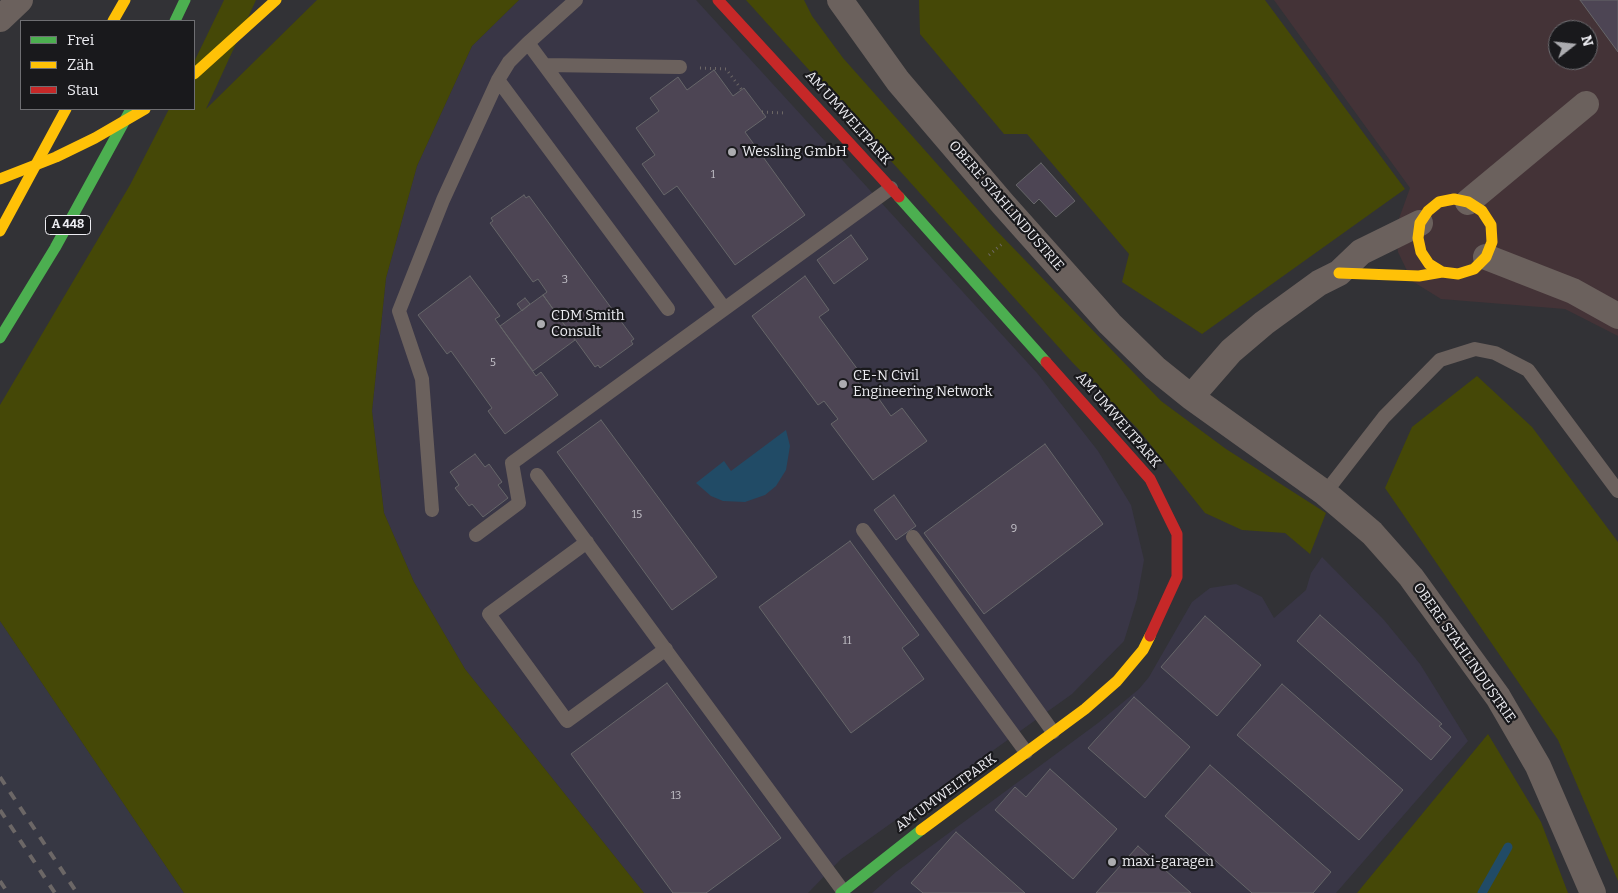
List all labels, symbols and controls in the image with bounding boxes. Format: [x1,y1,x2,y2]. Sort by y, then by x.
legend [20,20,195,110]
north arrow [1548,20,1598,70]
text: Frei [67,31,94,49]
text: N [1577,33,1597,49]
text: Zäh [67,56,94,74]
street label: AM UMWELTPARK [801,67,895,169]
text: Stau [67,81,99,99]
street label: OBERE STAHLINDUSTRIE [945,137,1067,275]
place label: Wessling GmbH [742,144,847,160]
marker: Wessling GmbH [726,146,738,158]
house number: 1 [711,168,715,182]
road number: A 448 [46,216,90,234]
house number: 3 [562,273,568,287]
place label: CDM Smith Consult [551,308,624,341]
marker: CDM Smith Consult [535,318,547,330]
house number: 5 [490,356,496,370]
place label: CE-N Civil Engineering Network [853,368,992,401]
street label: AM UMWELTPARK [1072,369,1164,471]
marker: CE-N Civil Engineering Network [837,378,849,390]
house number: 15 [632,508,642,522]
house number: 9 [1011,522,1017,536]
street label: OBERE STAHLINDUSTRIE [1409,580,1519,726]
house number: 11 [843,634,851,648]
street label: AM UMWELTPARK [892,751,1000,835]
house number: 13 [671,789,681,803]
place label: maxi-garagen [1122,854,1214,870]
marker: maxi-garagen [1106,856,1118,868]

